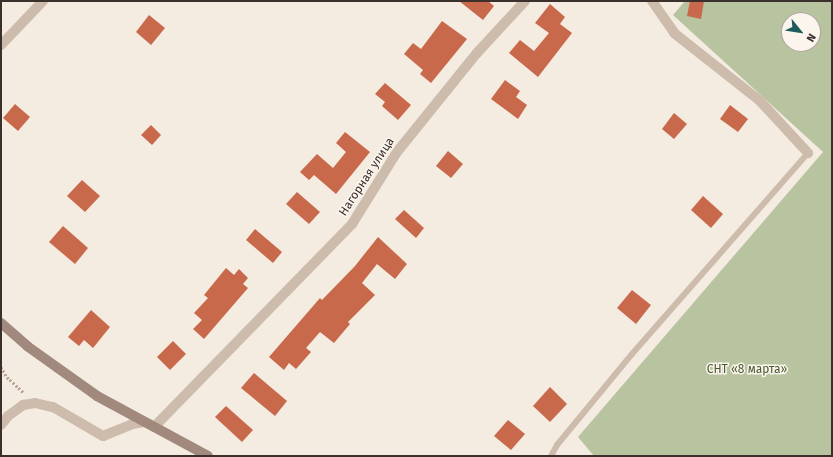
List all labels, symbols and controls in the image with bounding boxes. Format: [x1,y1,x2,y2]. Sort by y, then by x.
north arrow [781,12,821,52]
text: N [804,31,818,44]
street label: Нагорная улица [336,135,398,219]
park label: СНТ «8 марта» [707,363,787,377]

